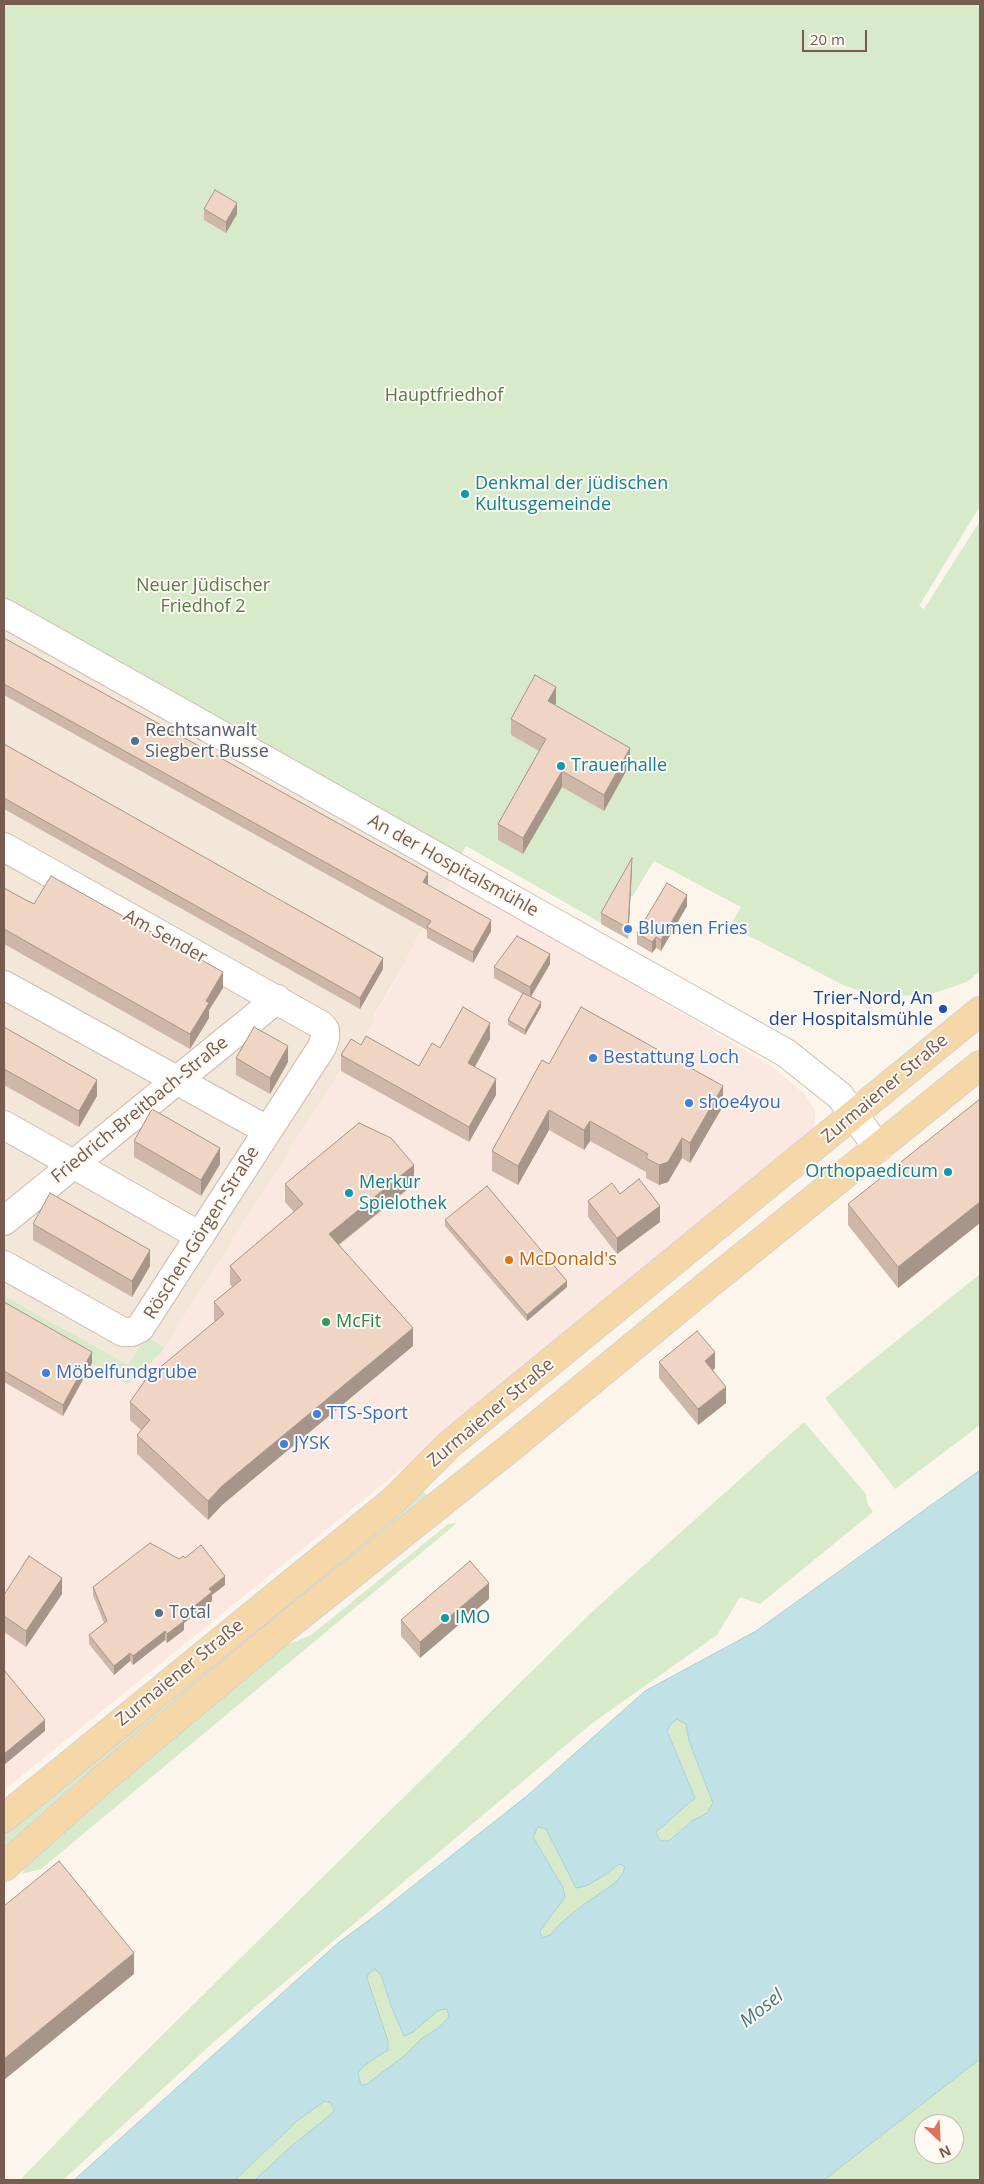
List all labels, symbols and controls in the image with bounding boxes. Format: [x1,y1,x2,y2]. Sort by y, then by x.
scale bar [804,20,869,52]
text: 20 m [810,29,845,49]
park label: Hauptfriedhof [385,385,503,407]
place label: Denkmal der jüdischen Kultusgemeinde [475,473,668,516]
marker: Denkmal der jüdischen Kultusgemeinde [459,488,471,500]
park label: Neuer Jüdischer Friedhof 2 [136,575,270,618]
place label: Rechtsanwalt Siegbert Busse [145,720,269,762]
marker: Rechtsanwalt Siegbert Busse [129,735,141,747]
place label: Trauerhalle [571,755,667,777]
marker: Trauerhalle [555,760,567,772]
street label: An der Hospitalsmühle [364,810,542,922]
street label: Am Sender [119,905,211,969]
place label: Blumen Fries [638,918,748,940]
marker: Blumen Fries [622,923,634,935]
place label: Trier-Nord, An der Hospitalsmühle [769,988,933,1030]
marker: Trier-Nord, An der Hospitalsmühle [937,1003,949,1015]
street label: Zurmaiener Straße [817,1030,953,1148]
street label: Friedrich-Breitbach-Straße [47,1032,233,1188]
place label: Bestattung Loch [603,1047,739,1069]
marker: Bestattung Loch [587,1052,599,1064]
place label: shoe4you [699,1092,781,1114]
marker: shoe4you [683,1097,695,1109]
street label: Röschen-Görgen-Straße [140,1142,264,1324]
place label: Orthopaedicum [805,1161,938,1183]
marker: Orthopaedicum [942,1166,954,1178]
place label: Merkur Spielothek [359,1172,447,1214]
marker: Merkur Spielothek [343,1187,355,1199]
place label: McDonald's [519,1249,617,1271]
marker: McDonald's [503,1254,515,1266]
place label: McFit [336,1311,381,1333]
marker: McFit [320,1316,332,1328]
street label: Zurmaiener Straße [423,1354,559,1472]
place label: Möbelfundgrube [56,1362,197,1384]
marker: Möbelfundgrube [40,1367,52,1379]
place label: TTS-Sport [327,1403,408,1425]
marker: TTS-Sport [311,1408,323,1420]
place label: JYSK [294,1433,330,1455]
marker: JYSK [278,1438,290,1450]
place label: Total [169,1602,211,1624]
marker: Total [153,1607,165,1619]
place label: IMO [455,1607,490,1629]
marker: IMO [439,1612,451,1624]
street label: Zurmaiener Straße [112,1615,248,1731]
water label: Mosel [736,1985,788,2033]
north arrow [914,2114,964,2164]
text: N [936,2141,954,2163]

